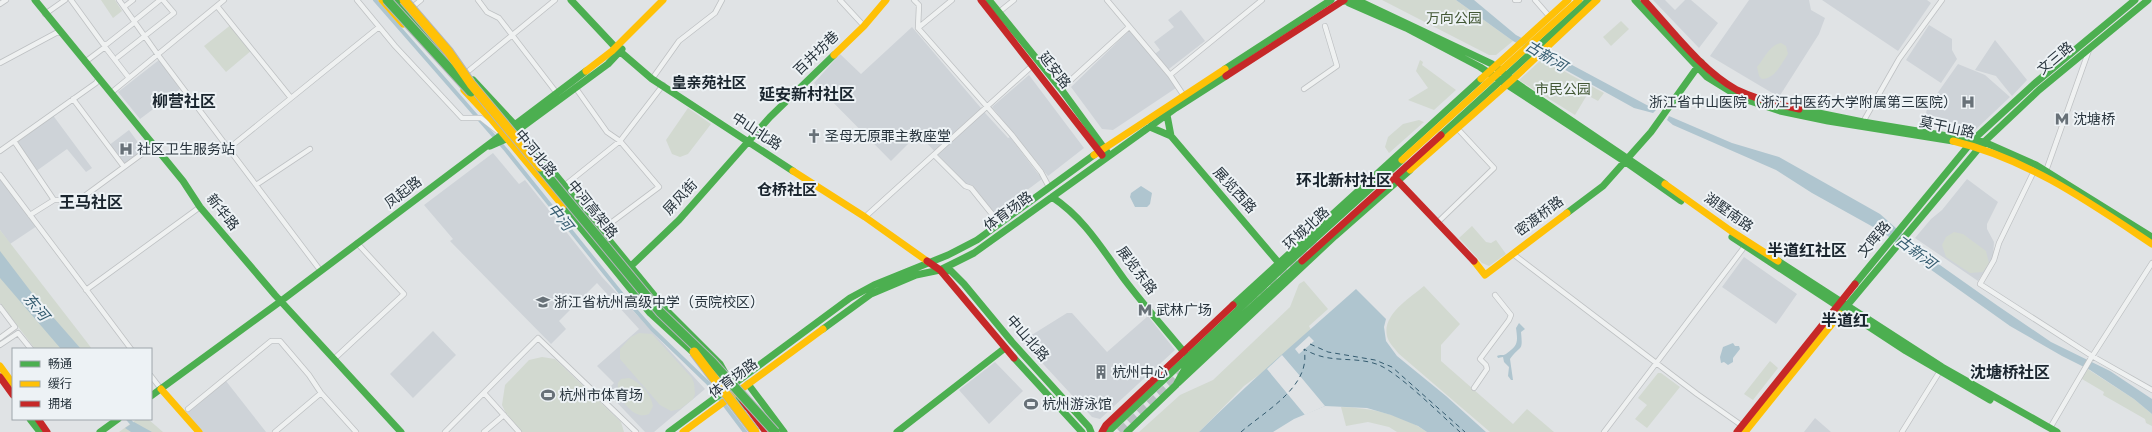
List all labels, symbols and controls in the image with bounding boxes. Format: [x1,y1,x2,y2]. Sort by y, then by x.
park label: 万向公园 [1426,10,1482,26]
street label: 百井坊巷 [790,28,842,78]
water label: 古新河 [1523,37,1572,76]
street label: 文三路 [2034,38,2076,78]
street label: 延安路 [1036,49,1074,91]
district label: 皇亲苑社区 [671,74,747,91]
park label: 市民公园 [1535,81,1591,97]
district label: 延安新村社区 [759,85,855,103]
district label: 柳营社区 [152,92,216,110]
place label: 浙江省中山医院（浙江中医药大学附属第三医院） [1649,94,1957,110]
hospital icon: 浙江省中山医院（浙江中医药大学附属第三医院） [1960,94,1976,110]
street label: 中山北路 [729,109,785,153]
metro station icon: 沈塘桥 [2054,111,2070,127]
place label: 沈塘桥 [2073,111,2115,127]
street label: 莫干山路 [1918,113,1976,141]
street label: 中河北路 [512,126,560,180]
church icon: 圣母无原罪主教座堂 [806,128,822,144]
place label: 圣母无原罪主教座堂 [825,128,951,144]
hospital icon: 社区卫生服务站 [118,141,134,157]
place label: 社区卫生服务站 [137,141,235,157]
street label: 展览西路 [1210,164,1260,216]
district label: 环北新村社区 [1296,171,1392,189]
street label: 凤起路 [381,173,425,211]
street label: 屏风街 [660,176,700,218]
street label: 中河高架路 [565,177,621,241]
district label: 仓桥社区 [757,181,817,198]
street label: 体育场路 [981,188,1035,234]
street label: 湖墅南路 [1701,189,1757,235]
street label: 新华路 [204,191,242,233]
district label: 王马社区 [59,193,123,211]
street label: 密渡桥路 [1512,193,1566,239]
water label: 中河 [544,200,578,236]
street label: 环城北路 [1280,203,1332,253]
street label: 文晖路 [1854,218,1894,260]
water label: 古新河 [1893,231,1942,274]
district label: 半道红社区 [1767,241,1847,259]
street label: 展览东路 [1114,243,1160,297]
water label: 东河 [20,290,54,326]
school or university icon: 浙江省杭州高级中学（贡院校区） [535,294,551,310]
place label: 浙江省杭州高级中学（贡院校区） [554,294,764,310]
metro station icon: 武林广场 [1137,302,1153,318]
place label: 武林广场 [1156,302,1212,318]
street label: 中山北路 [1004,312,1052,364]
district label: 半道红 [1821,312,1869,329]
legend [12,348,152,420]
street label: 体育场路 [706,355,760,401]
text: 畅通 [48,357,72,371]
district label: 沈塘桥社区 [1970,363,2050,381]
building icon: 杭州中心 [1093,364,1109,380]
place label: 杭州中心 [1112,364,1168,380]
text: 缓行 [48,377,72,391]
sports icon: 杭州市体育场 [540,387,556,403]
place label: 杭州市体育场 [559,387,643,403]
sports icon: 杭州游泳馆 [1023,396,1039,412]
place label: 杭州游泳馆 [1042,396,1112,412]
text: 拥堵 [48,397,72,411]

